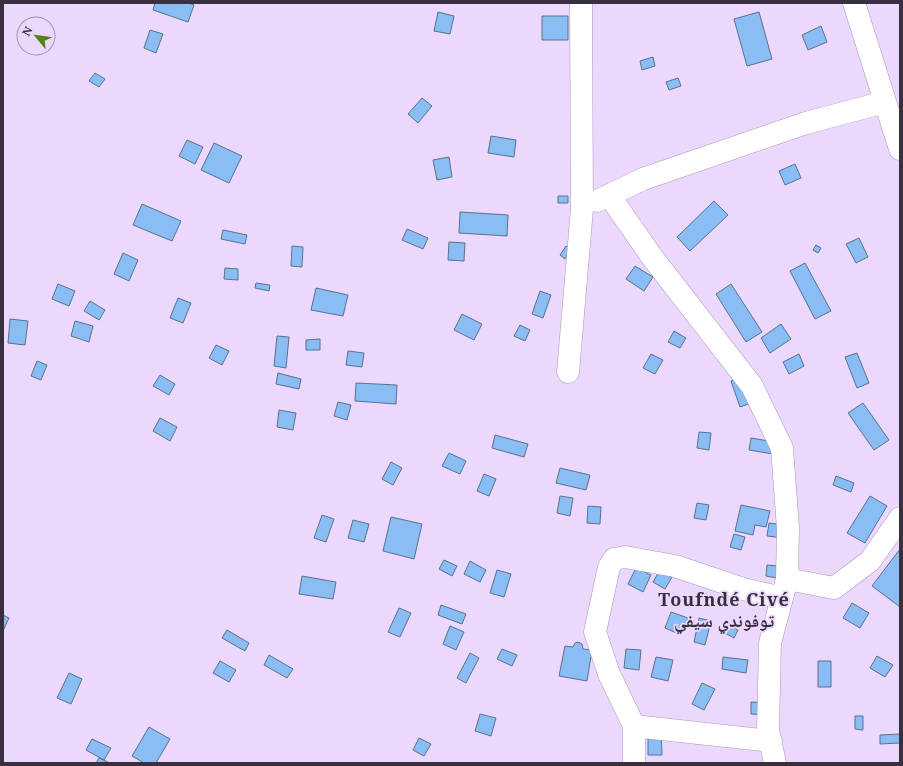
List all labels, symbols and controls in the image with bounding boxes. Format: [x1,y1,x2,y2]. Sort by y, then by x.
north arrow [16,16,56,56]
text: N [18,23,36,38]
district label: Toufndé Civé توفوندي سيفي [658,587,790,635]

